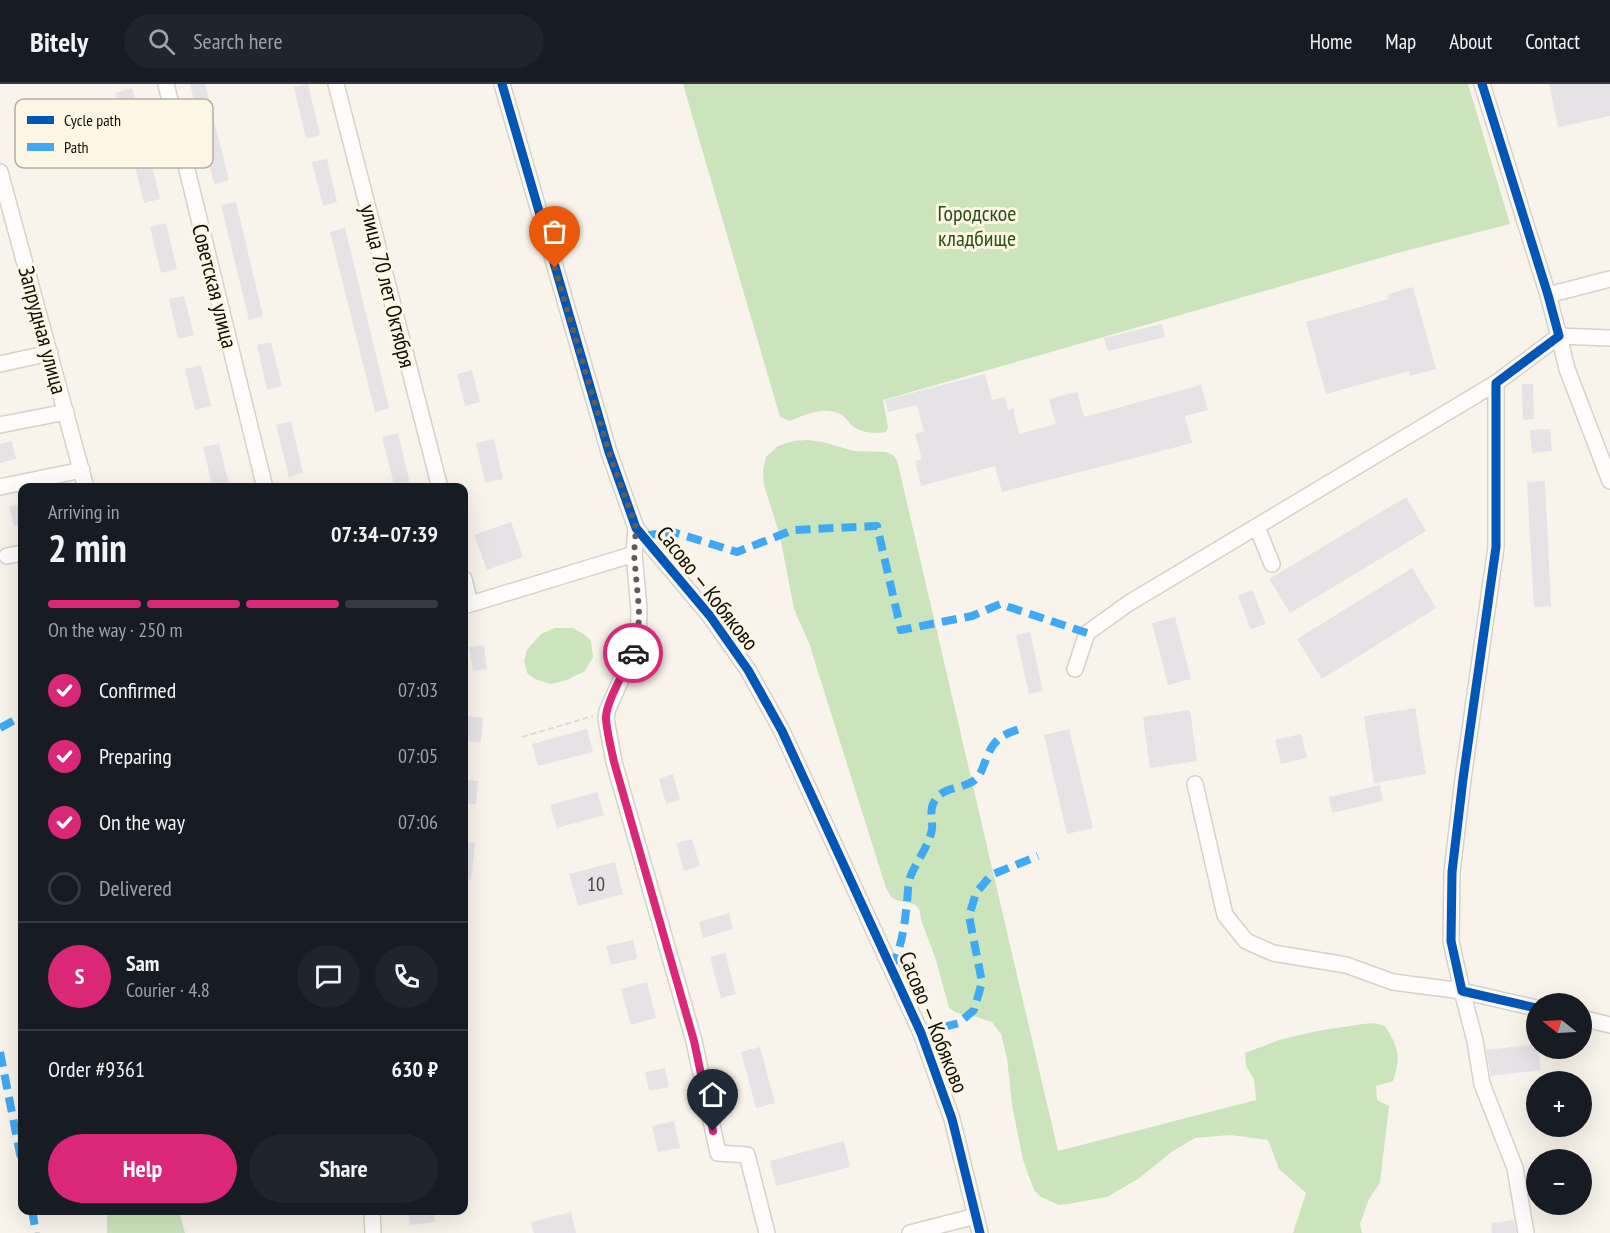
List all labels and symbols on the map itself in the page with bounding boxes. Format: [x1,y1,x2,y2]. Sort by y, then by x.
legend [15,99,213,168]
text: Cycle path [64,110,121,130]
text: Path [64,137,89,157]
park label: Городское кладбище [938,199,1016,252]
street label: улица 70 лет Октября [354,202,422,370]
pin [529,206,580,268]
street label: Советская улица [186,221,244,351]
street label: Запрудная улица [12,263,74,397]
street label: Сасово — Кобяково [651,520,765,656]
courier [603,623,663,683]
house number: 10 [587,871,605,897]
street label: Сасово — Кобяково [893,947,975,1097]
north arrow [1526,993,1592,1059]
pin [687,1069,738,1131]

